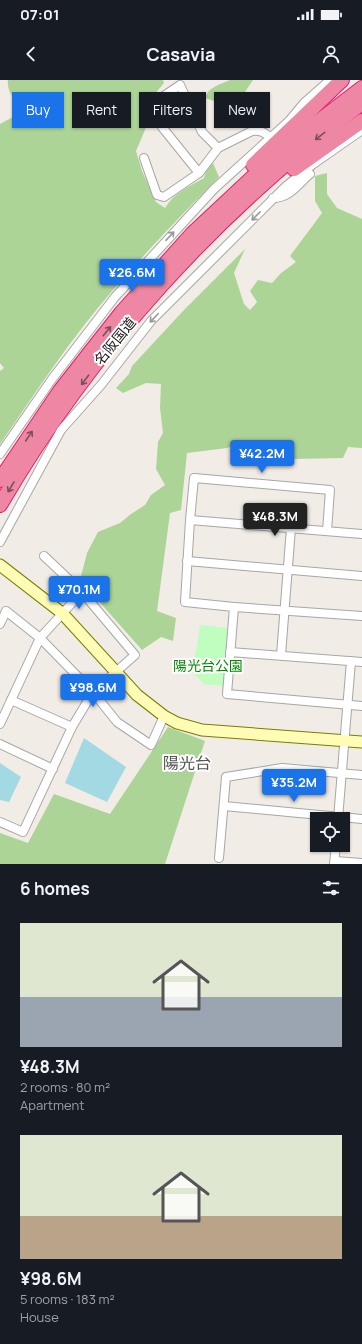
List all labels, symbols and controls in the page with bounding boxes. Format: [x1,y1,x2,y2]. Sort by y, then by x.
text: 07:01 [20,4,59,25]
text: Casavia [147,42,215,66]
icon: back [20,43,42,65]
icon: person [320,43,342,65]
chip: Buy [12,92,64,128]
chip: Rent [72,92,131,128]
chip: Filters [139,92,206,128]
chip: New [214,92,270,128]
one-way arrow [315,132,326,140]
one-way arrow [251,211,261,221]
one-way arrow [165,231,175,241]
pin: ¥26.6M [99,259,165,293]
text: ¥26.6M [109,263,155,281]
street label: 名阪国道 [90,313,140,368]
one-way arrow [150,313,159,324]
one-way arrow [102,326,111,337]
one-way arrow [80,374,89,385]
one-way arrow [25,430,33,441]
pin: ¥42.2M [229,440,295,474]
text: ¥42.2M [239,444,285,462]
one-way arrow [6,481,14,493]
pin: ¥48.3M [242,503,308,537]
text: ¥48.3M [252,507,298,525]
pin: ¥70.1M [46,576,112,610]
text: ¥70.1M [58,580,100,598]
park label: 陽光台公園 [173,656,243,675]
pin: ¥98.6M [60,674,126,708]
text: ¥98.6M [69,678,117,696]
district label: 陽光台 [163,752,211,774]
pin: ¥35.2M [261,769,327,803]
text: ¥35.2M [271,773,317,791]
map controls [310,812,350,852]
button: locate [310,812,350,852]
text: 6 homes [20,877,90,900]
icon: filters [320,877,342,899]
icon: home [145,949,217,1021]
text: ¥48.3M [20,1055,80,1078]
text: 2 rooms · 80 m² [20,1078,110,1096]
text: Apartment [20,1096,84,1114]
icon: home [145,1161,217,1233]
text: ¥98.6M [20,1267,82,1290]
text: 5 rooms · 183 m² [20,1290,115,1308]
text: House [20,1308,59,1326]

